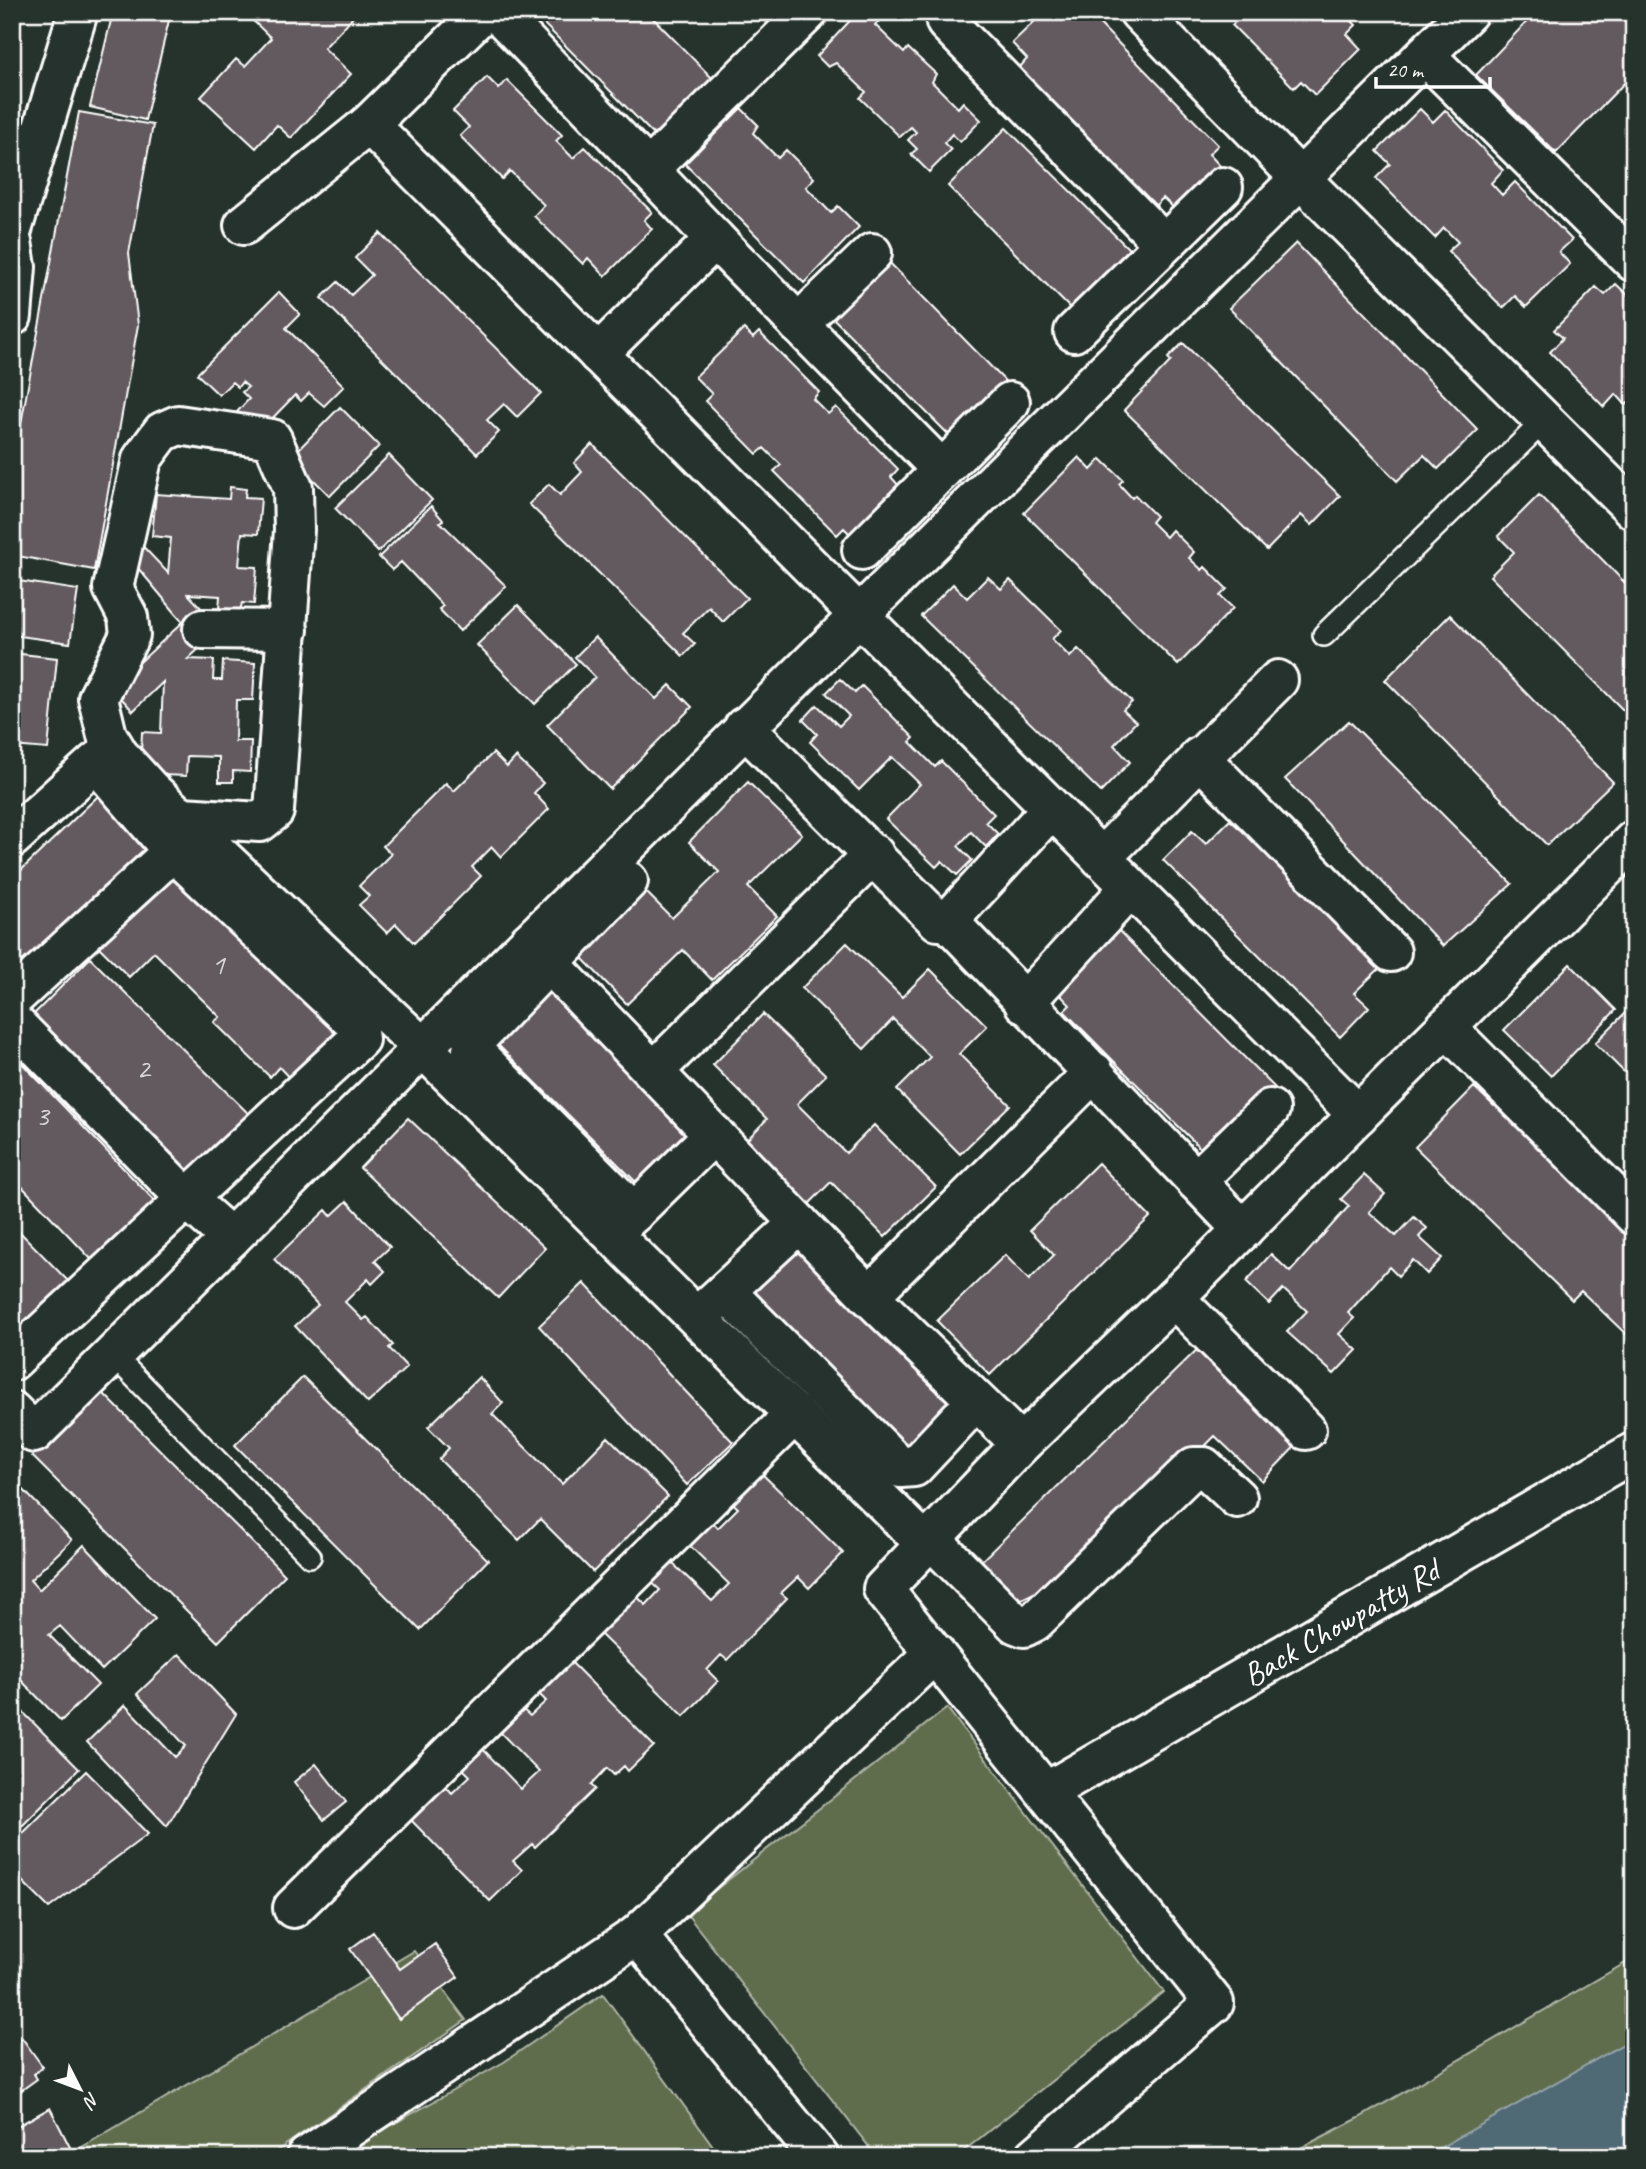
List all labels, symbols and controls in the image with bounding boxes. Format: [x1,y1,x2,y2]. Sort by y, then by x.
scale bar [1376,46,1490,90]
text: 20 m [1387,57,1425,83]
house number: 1 [211,945,226,983]
house number: 2 [136,1049,152,1087]
house number: 3 [35,1096,51,1134]
street label: Back Chowpatty Rd [1235,1547,1451,1696]
north arrow [46,2054,116,2124]
text: N [77,2087,105,2115]

